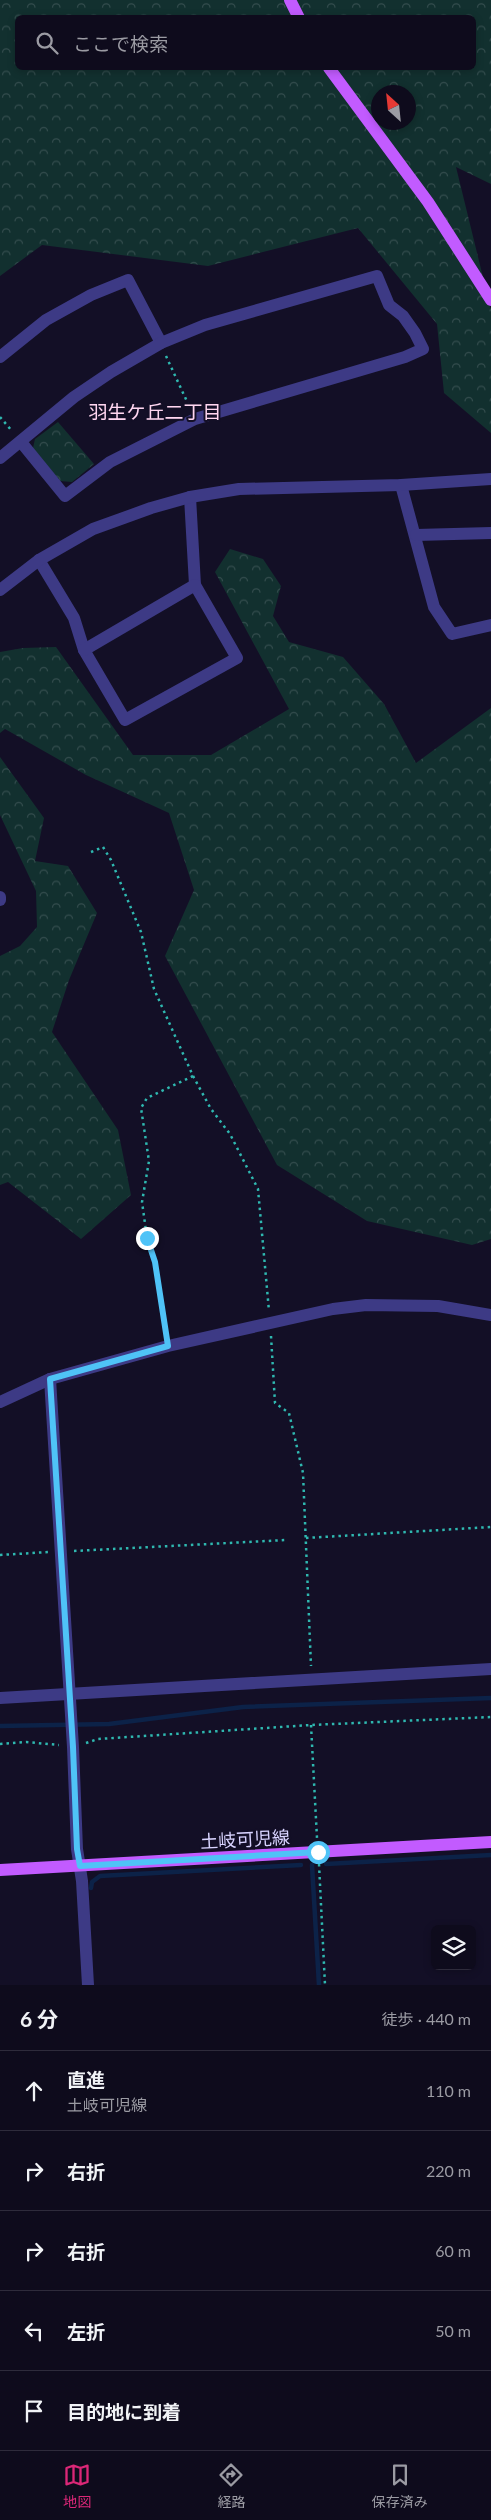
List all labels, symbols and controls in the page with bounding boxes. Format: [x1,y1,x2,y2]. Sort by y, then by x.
search box [15,15,476,70]
icon: search [33,29,61,57]
text: ここで検索 [73,32,168,55]
north arrow [371,85,416,130]
district label: 羽生ケ丘二丁目 [88,400,222,423]
route end [136,1227,159,1250]
street label: 土岐可児線 [199,1826,291,1852]
route start [307,1841,330,1864]
map controls [431,1925,476,1970]
button: layers [431,1925,476,1970]
text: 6 分 [20,2006,58,2031]
text: 徒歩 · 440 m [382,2009,471,2028]
text: 直進 [67,2068,105,2091]
icon: ahead [20,2077,48,2105]
text: 110 m [426,2081,471,2100]
text: 土岐可児線 [67,2095,147,2114]
icon: right [20,2157,48,2185]
text: 右折 [67,2160,105,2183]
text: 220 m [426,2161,471,2180]
icon: right [20,2237,48,2265]
text: 右折 [67,2240,105,2263]
text: 60 m [435,2241,471,2260]
icon: left [20,2317,48,2345]
text: 左折 [67,2320,105,2343]
text: 50 m [435,2321,471,2340]
icon: arrive [20,2397,48,2425]
text: 目的地に到着 [67,2400,181,2423]
tab: 地図 [63,2461,91,2511]
tab: 経路 [217,2461,245,2511]
tab: 保存済み [372,2461,428,2511]

